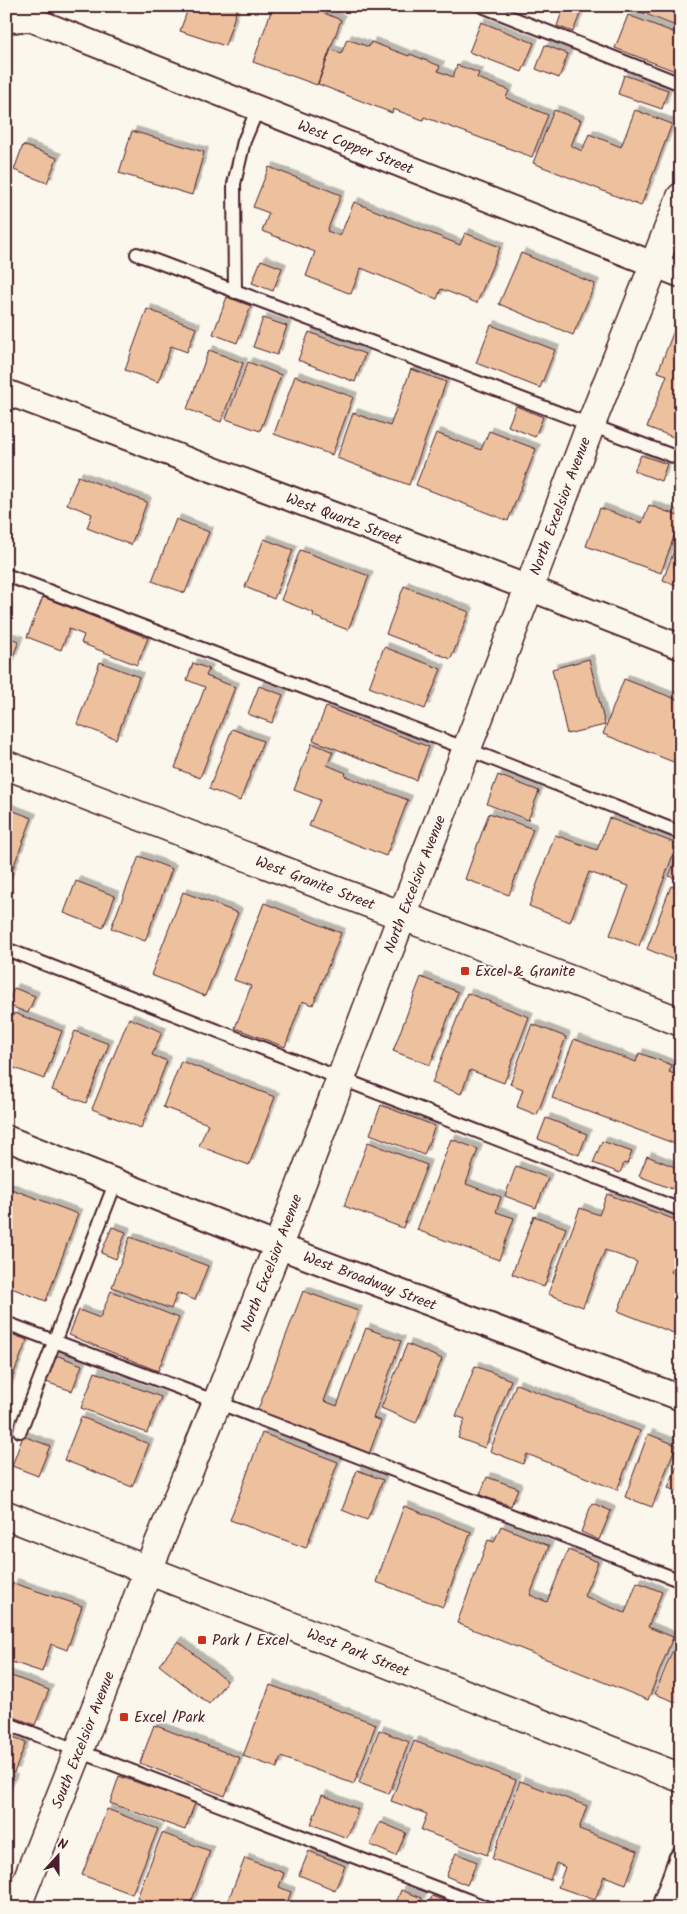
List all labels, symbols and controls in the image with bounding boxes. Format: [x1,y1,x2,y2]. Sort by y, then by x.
street label: West Copper Street [294,114,417,182]
street label: North Excelsior Avenue [524,434,598,579]
street label: West Quartz Street [282,487,405,552]
street label: North Excelsior Avenue [378,812,453,957]
street label: West Granite Street [252,850,378,917]
place label: Excel & Granite [475,960,575,984]
marker: Excel & Granite [459,965,471,977]
street label: North Excelsior Avenue [235,1190,310,1336]
street label: West Broadway Street [300,1246,440,1318]
street label: West Park Street [303,1622,413,1684]
place label: Park / Excel [212,1629,289,1653]
marker: Park / Excel [196,1634,208,1646]
street label: South Excelsior Avenue [46,1668,122,1813]
place label: Excel /Park [134,1706,206,1730]
marker: Excel /Park [118,1711,130,1723]
north arrow [32,1832,82,1882]
text: N [54,1833,71,1857]

